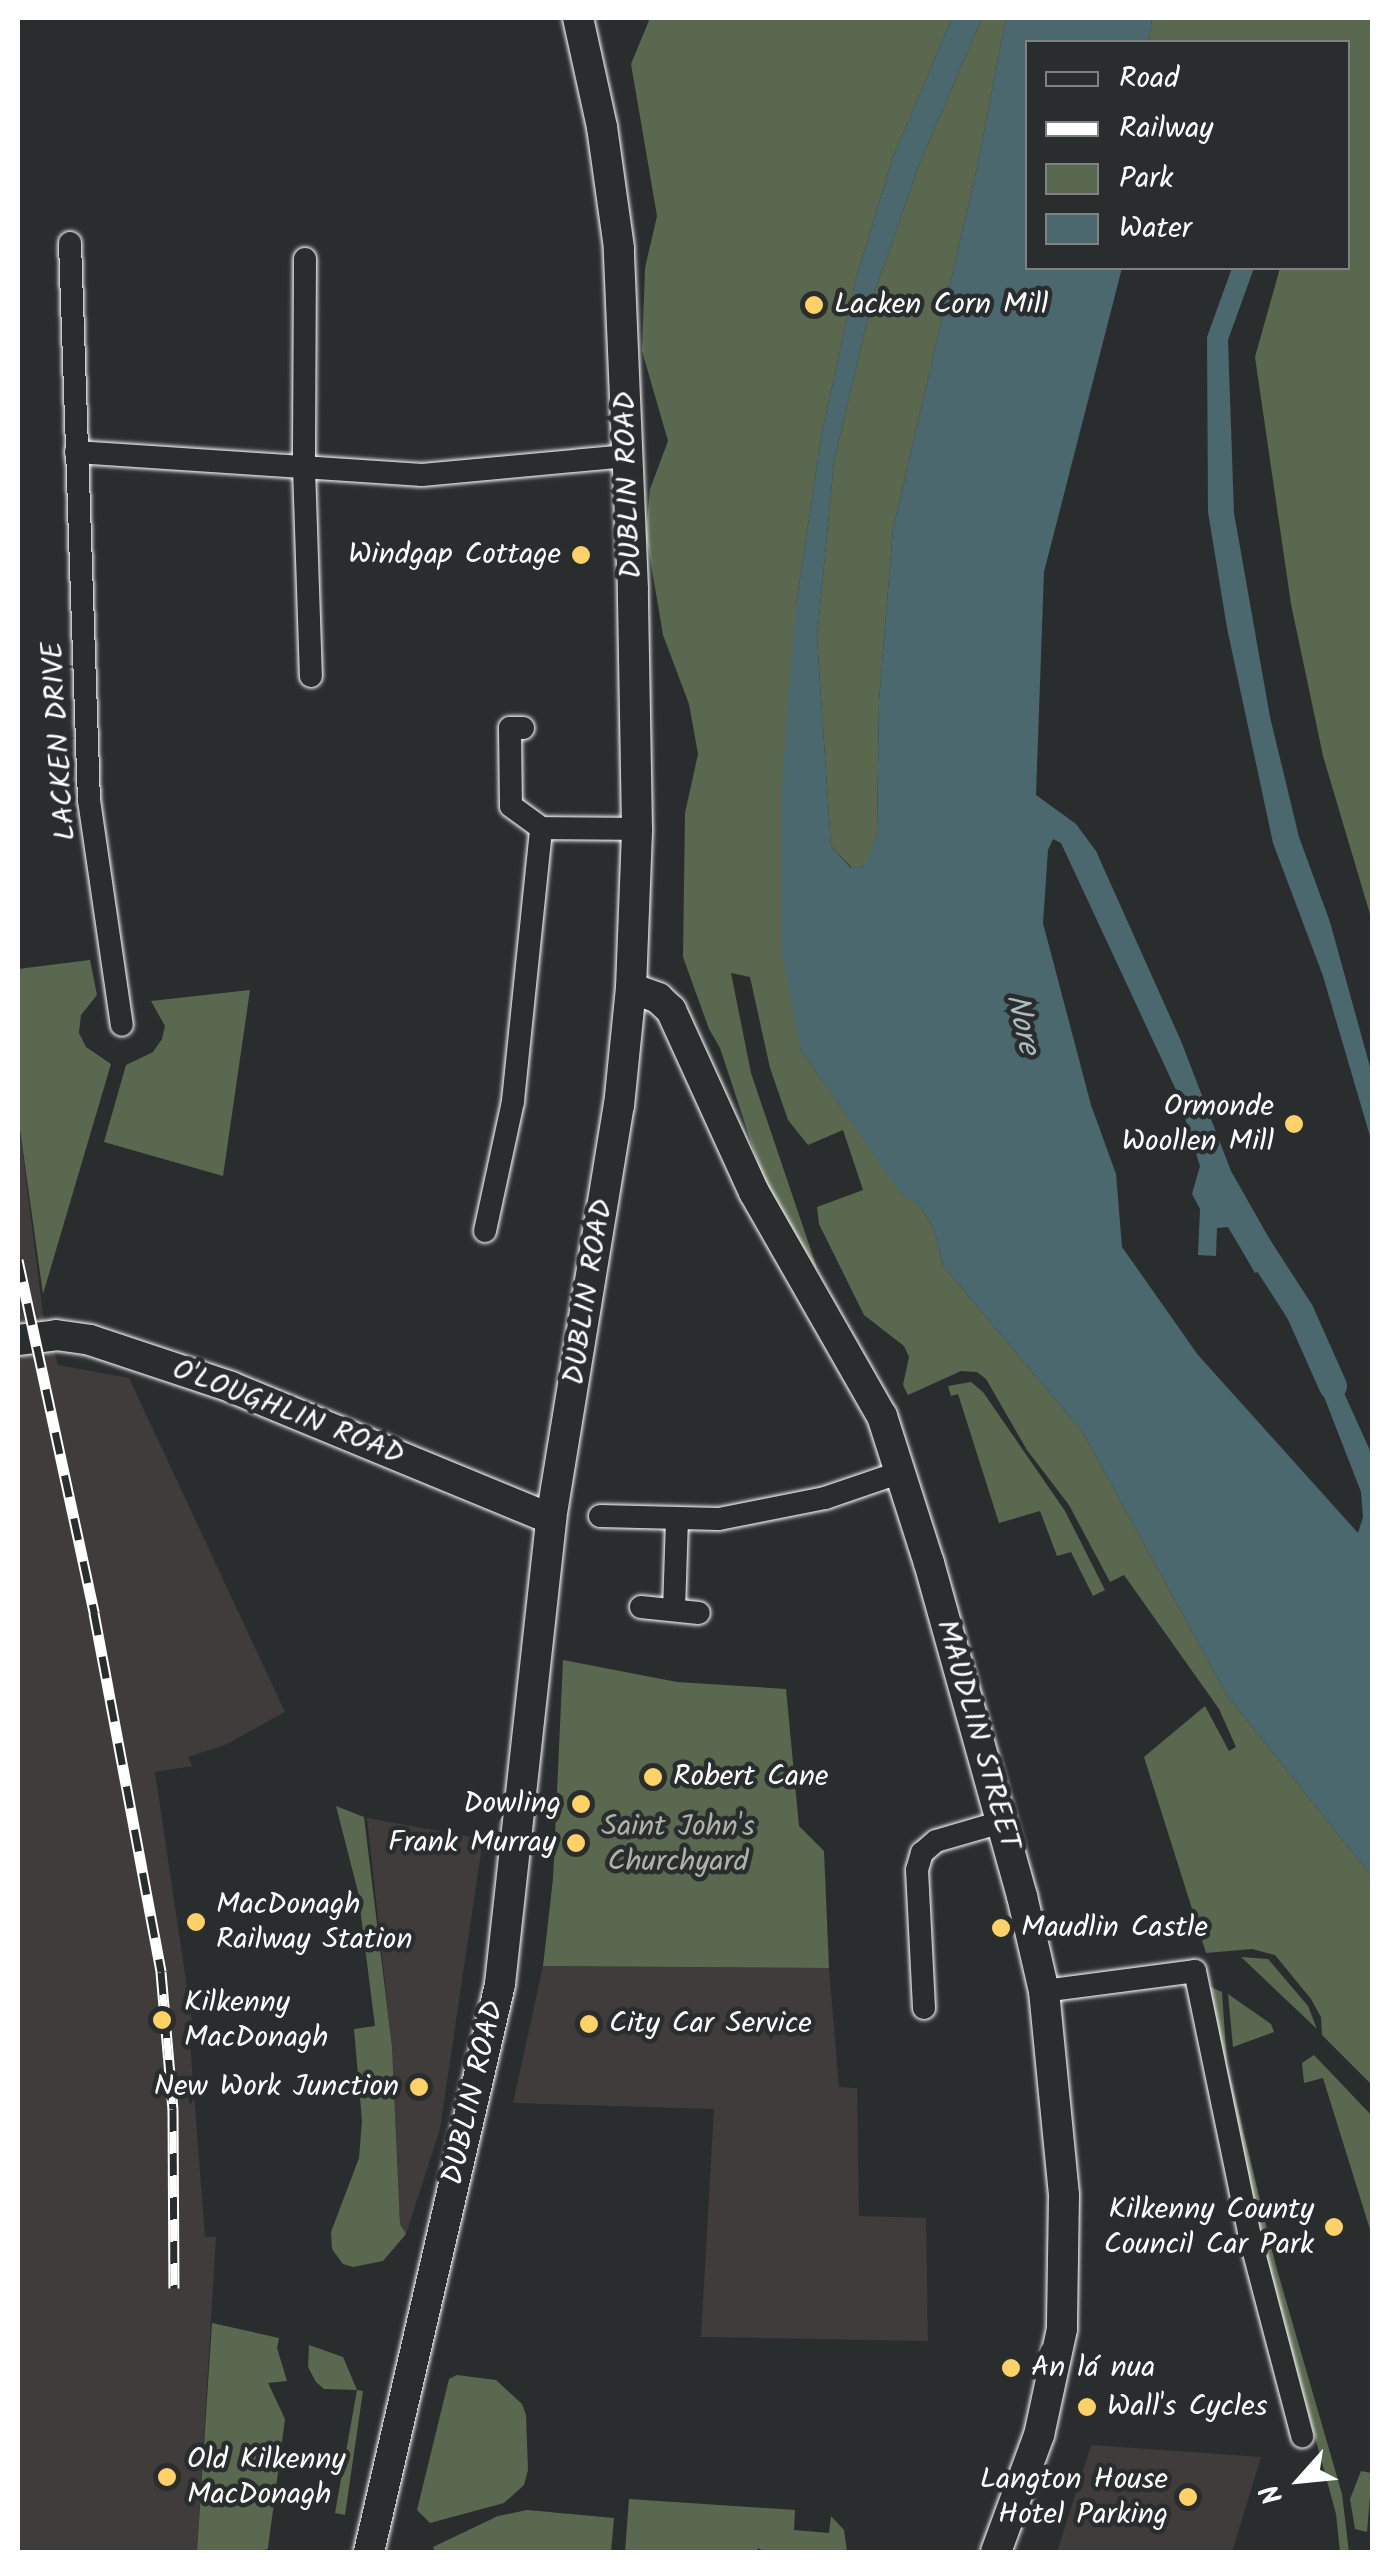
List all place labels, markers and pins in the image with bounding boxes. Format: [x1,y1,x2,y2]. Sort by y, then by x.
place label: Lacken Corn Mill [834,287,1048,323]
marker: Lacken Corn Mill [803,294,825,316]
place label: Windgap Cottage [348,537,561,573]
marker: Windgap Cottage [570,544,592,566]
place label: Ormonde Woollen Mill [1122,1089,1274,1160]
marker: Ormonde Woollen Mill [1283,1113,1305,1135]
place label: Robert Cane [673,1759,828,1795]
marker: Robert Cane [642,1766,664,1788]
place label: Dowling [463,1786,561,1822]
marker: Dowling [570,1793,592,1815]
place label: Frank Murray [388,1825,556,1861]
marker: Frank Murray [565,1832,587,1854]
place label: MacDonagh Railway Station [216,1887,412,1958]
place label: Maudlin Castle [1021,1910,1208,1946]
marker: MacDonagh Railway Station [185,1911,207,1933]
marker: Maudlin Castle [990,1917,1012,1939]
place label: Kilkenny MacDonagh [184,1985,328,2056]
place label: City Car Service [609,2006,812,2042]
marker: Kilkenny MacDonagh [149,2007,175,2033]
marker: City Car Service [578,2013,600,2035]
place label: New Work Junction [154,2069,399,2105]
marker: New Work Junction [408,2076,430,2098]
place label: Kilkenny County Council Car Park [1104,2192,1314,2262]
marker: Kilkenny County Council Car Park [1323,2216,1345,2238]
place label: An lá nua [1031,2350,1155,2386]
marker: An lá nua [1000,2357,1022,2379]
place label: Wall's Cycles [1107,2389,1267,2425]
marker: Wall's Cycles [1076,2396,1098,2418]
place label: Old Kilkenny MacDonagh [187,2442,346,2512]
place label: Langton House Hotel Parking [980,2462,1168,2532]
marker: Old Kilkenny MacDonagh [156,2466,178,2488]
marker: Langton House Hotel Parking [1177,2486,1199,2508]

